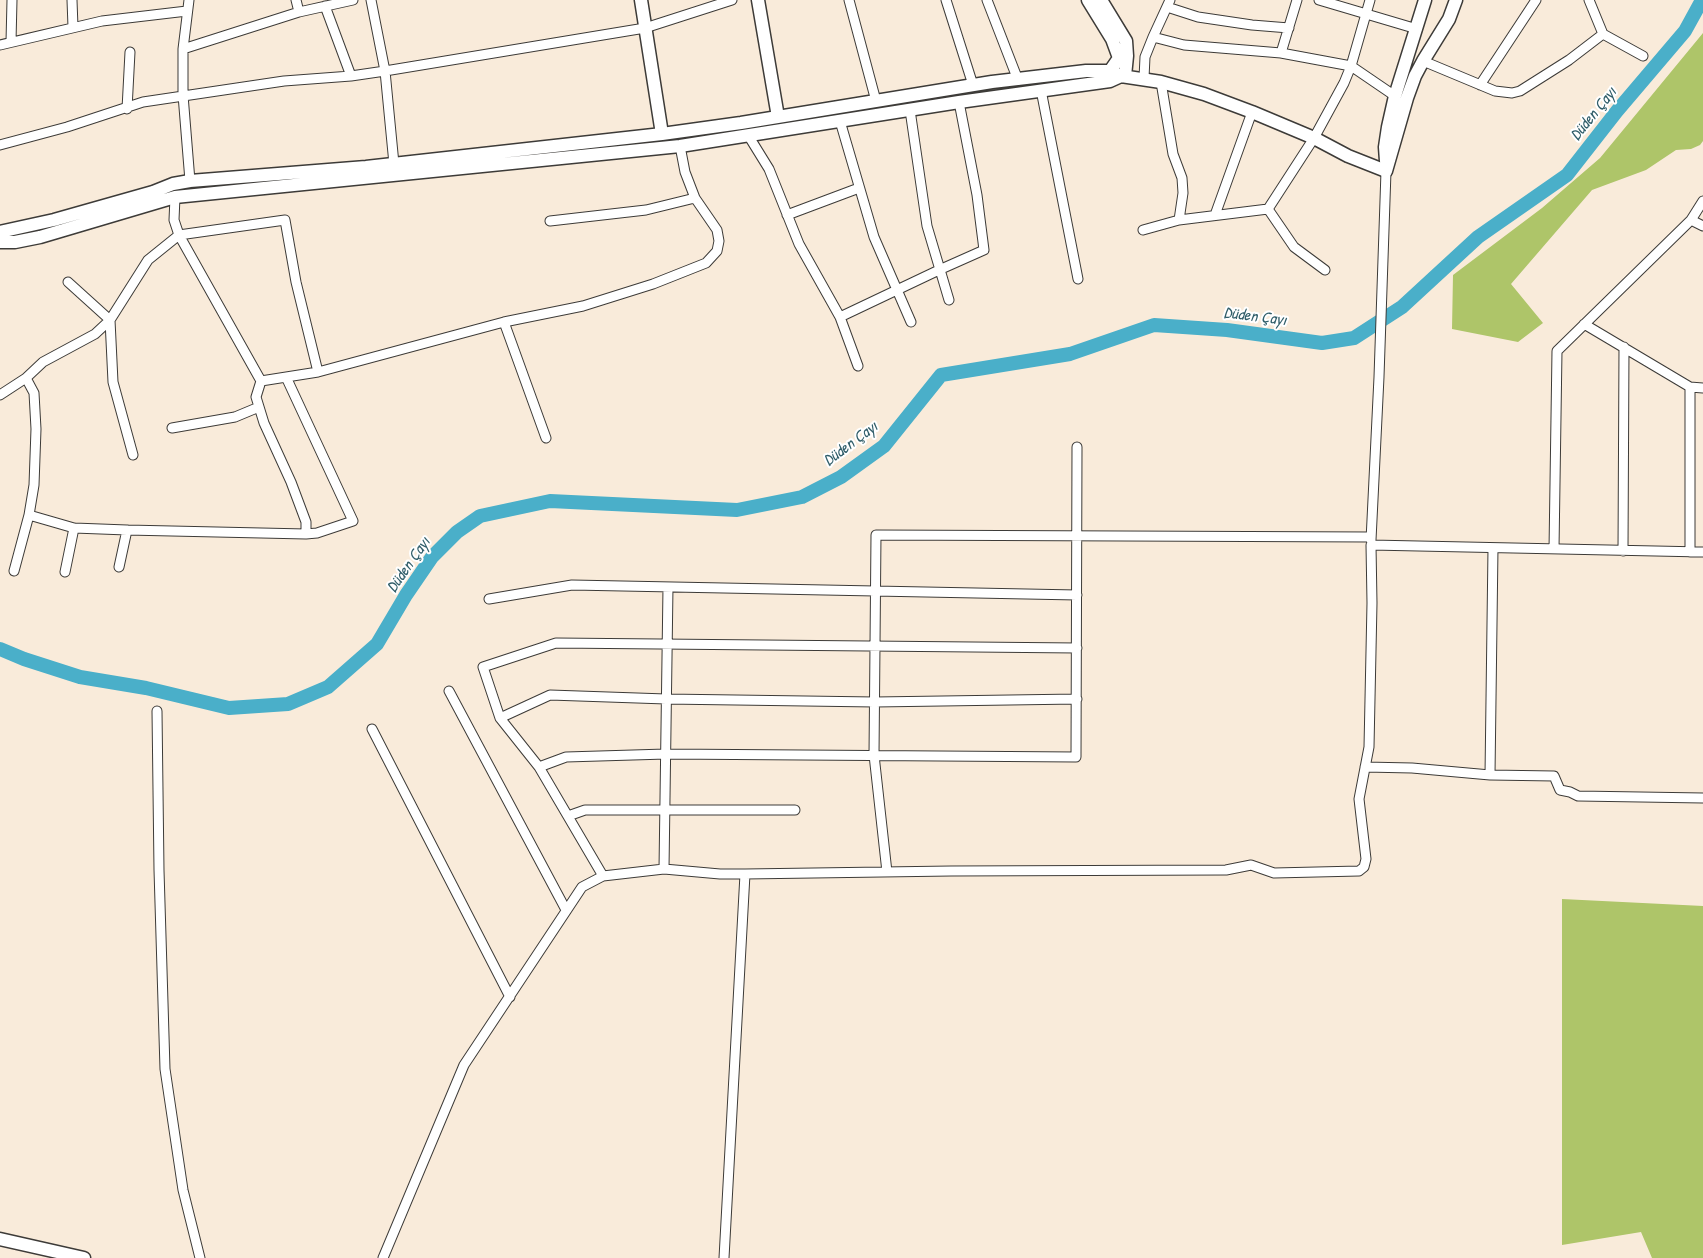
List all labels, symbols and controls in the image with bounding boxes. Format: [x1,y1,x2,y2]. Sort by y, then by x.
water label: Düden Çayı [1567,84,1621,144]
water label: Düden Çayı [1223,304,1287,330]
water label: Düden Çayı [820,417,882,471]
water label: Düden Çayı [383,534,435,596]

